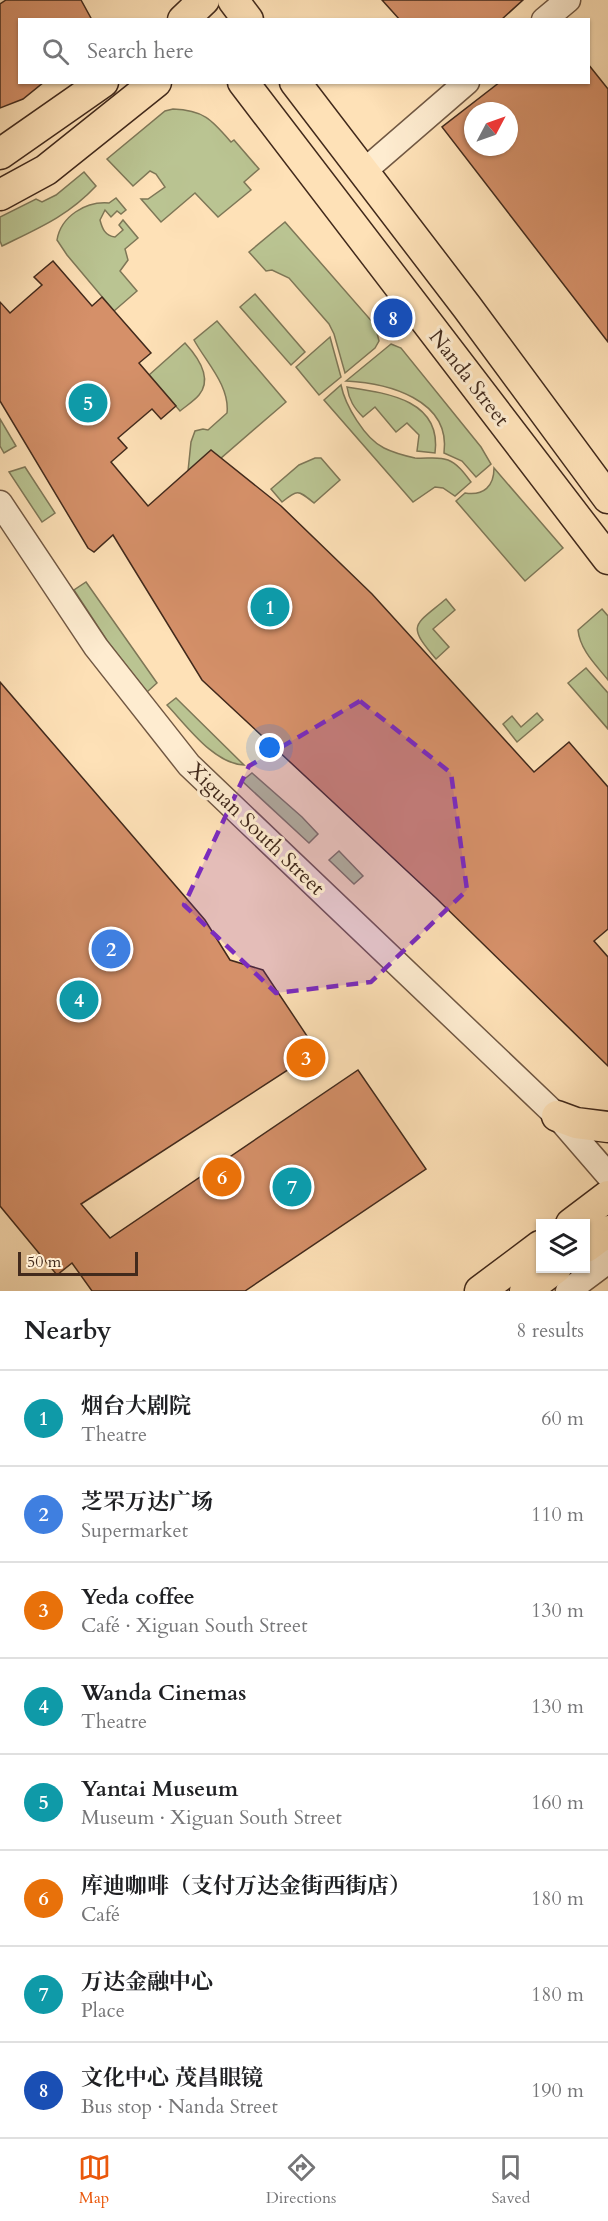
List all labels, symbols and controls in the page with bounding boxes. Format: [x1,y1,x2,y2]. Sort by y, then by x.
search box [18,18,590,84]
icon: search [39,35,72,68]
text: Search here [87,36,194,66]
north arrow [464,102,518,156]
pin: 8 [374,296,412,340]
street label: Nanda Street [422,324,516,433]
pin: 5 [68,380,107,426]
pin: 1 [250,584,290,630]
your location [255,733,284,762]
street label: Xiguan South Street [181,756,331,902]
pin: 2 [92,926,130,972]
pin: 4 [60,978,98,1022]
pin: 3 [286,1036,326,1080]
pin: 6 [202,1154,242,1200]
pin: 7 [272,1164,312,1210]
map controls [536,1219,590,1273]
button: layers [536,1219,590,1273]
scale bar [18,1249,138,1276]
text: 50 m [27,1251,61,1273]
text: Nearby [24,1313,112,1348]
text: 8 results [516,1317,584,1344]
text: 烟台大剧院 [81,1391,191,1421]
text: 1 [38,1405,49,1432]
text: 60 m [541,1405,584,1432]
text: Theatre [81,1421,147,1448]
text: 芝罘万达广场 [81,1487,213,1517]
text: 2 [38,1501,49,1528]
text: 110 m [531,1501,584,1528]
text: Supermarket [81,1517,188,1544]
text: Yeda coffee [81,1582,195,1612]
text: 3 [38,1597,49,1624]
text: 130 m [531,1597,584,1624]
text: Café · Xiguan South Street [81,1612,307,1639]
text: Wanda Cinemas [81,1678,246,1708]
text: 4 [38,1693,49,1720]
text: 130 m [531,1693,584,1720]
text: Theatre [81,1708,147,1735]
text: Yantai Museum [81,1774,238,1804]
text: 5 [38,1789,49,1816]
text: 160 m [531,1789,584,1816]
text: Museum · Xiguan South Street [81,1804,342,1831]
text: 库迪咖啡（支付万达金街西街店） [81,1871,411,1901]
text: 6 [38,1885,49,1912]
text: 180 m [531,1885,584,1912]
text: Café [81,1901,120,1928]
text: 万达金融中心 [81,1967,213,1997]
text: 7 [38,1981,49,2008]
text: 180 m [531,1981,584,2008]
text: Place [81,1997,125,2024]
text: 文化中心 茂昌眼镜 [81,2063,263,2093]
text: 8 [38,2077,49,2104]
text: 190 m [531,2077,584,2104]
text: Bus stop · Nanda Street [81,2093,278,2120]
tab: Map [78,2151,111,2209]
tab: Directions [266,2151,336,2209]
tab: Saved [492,2151,530,2209]

